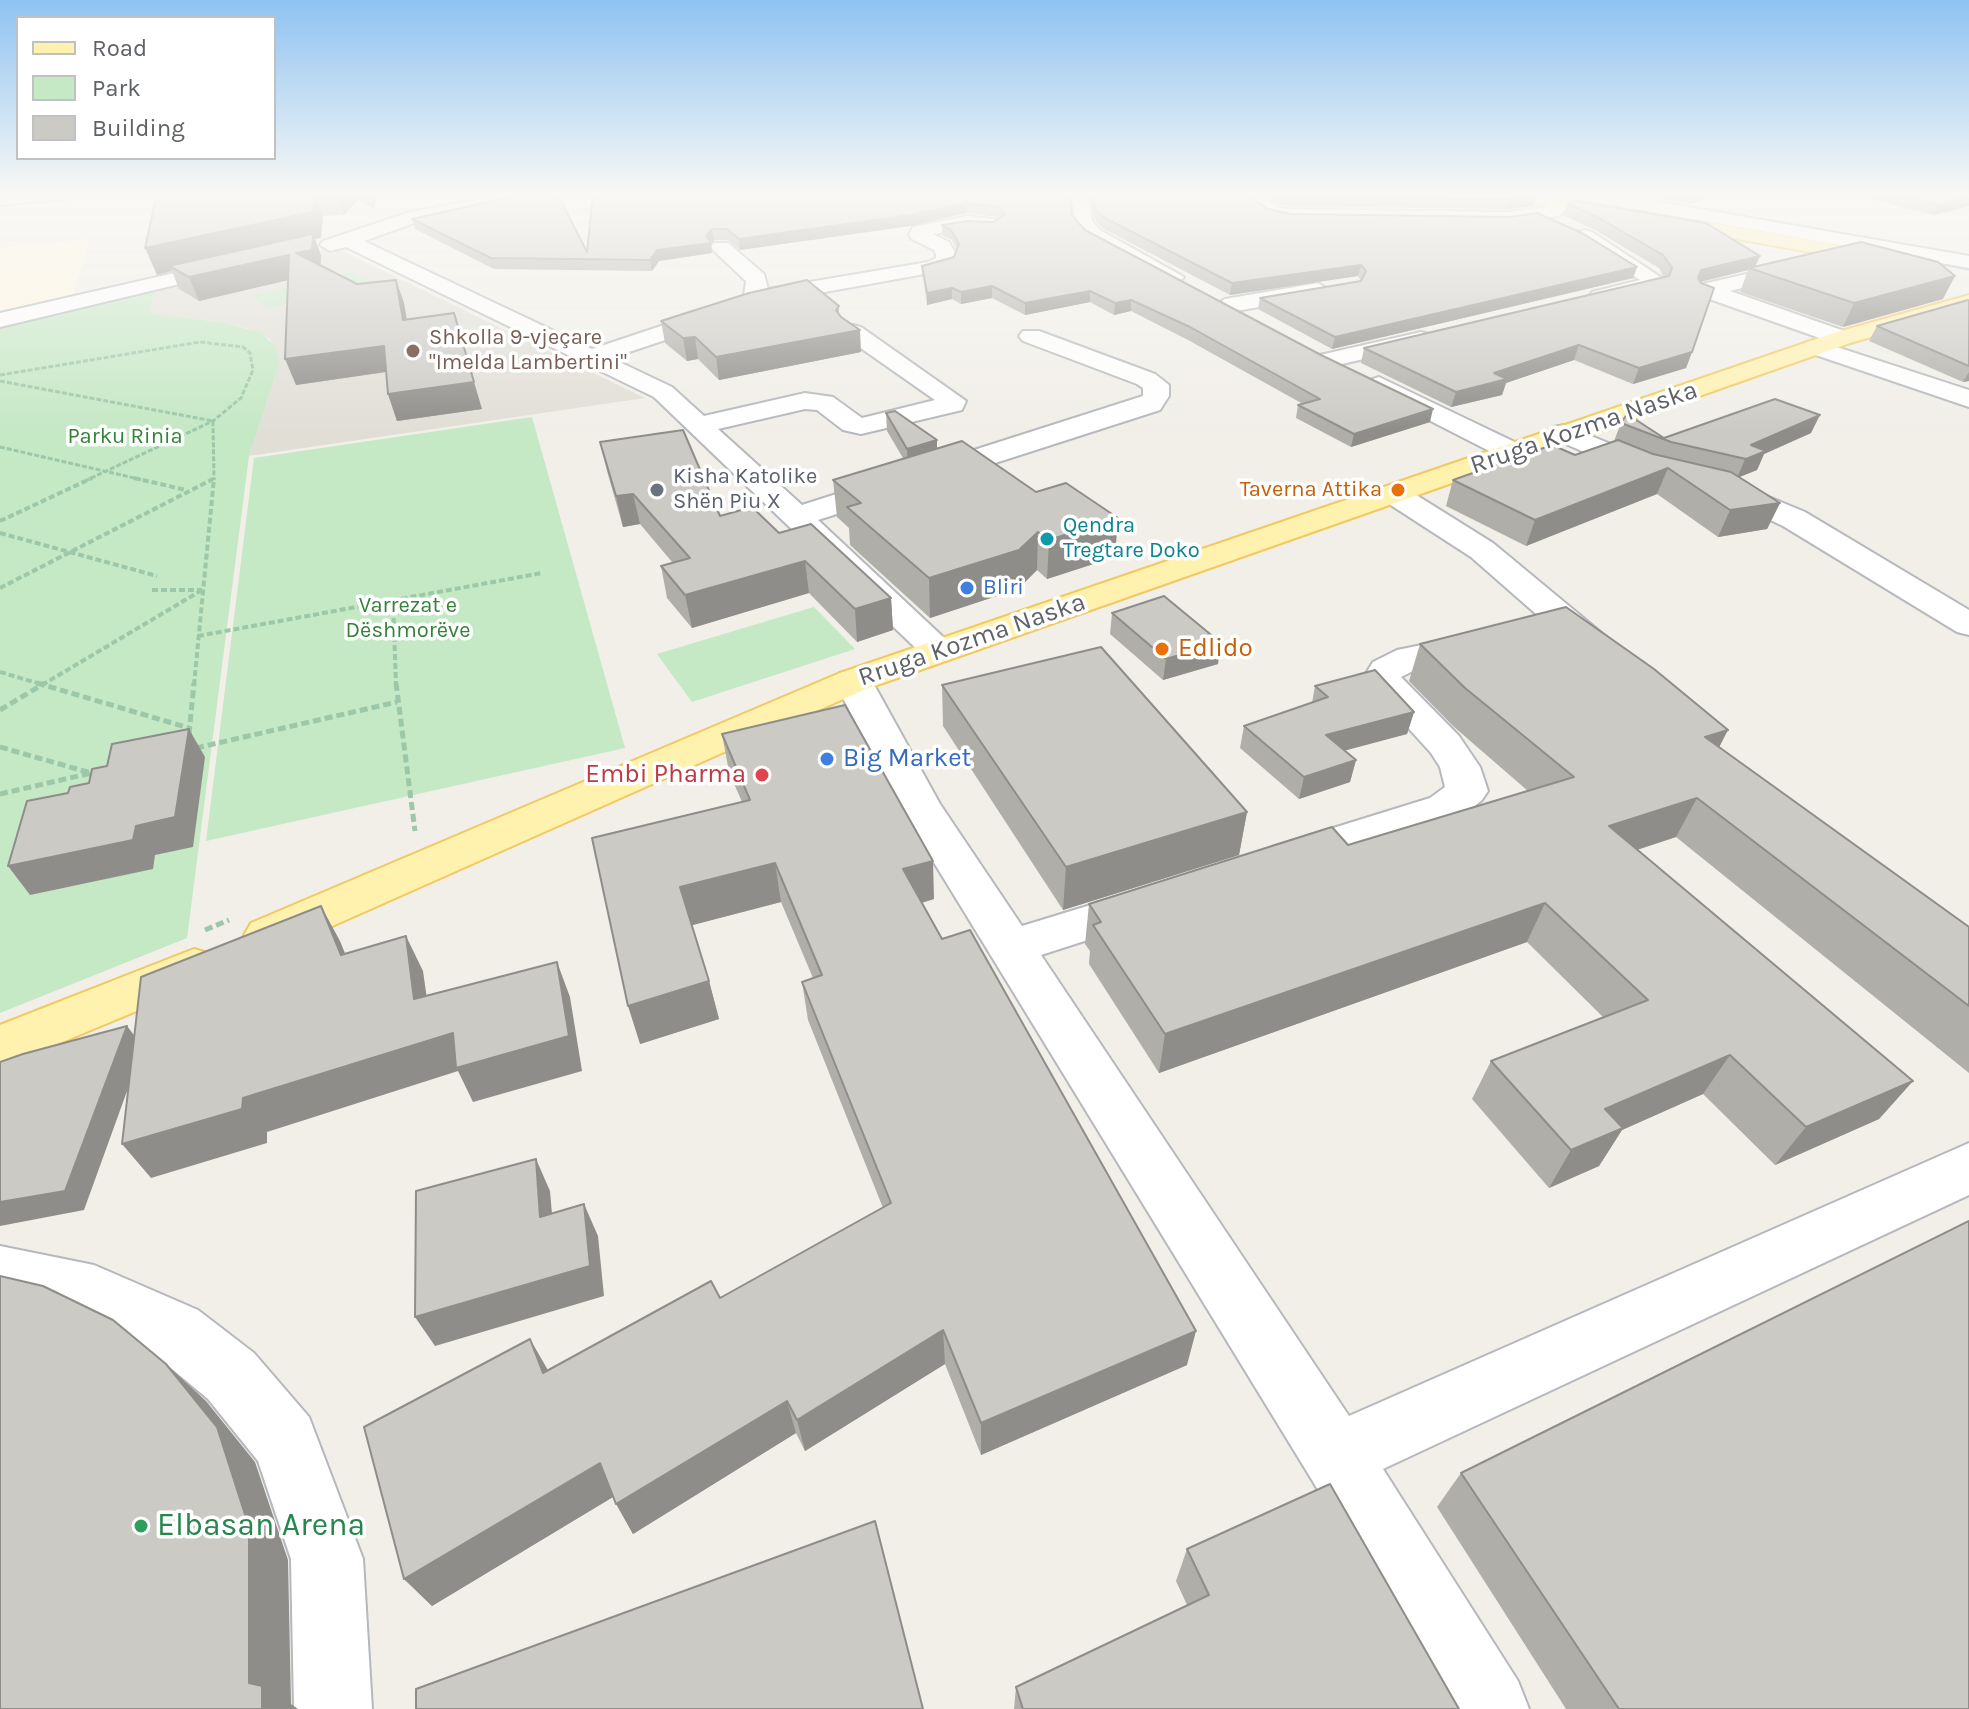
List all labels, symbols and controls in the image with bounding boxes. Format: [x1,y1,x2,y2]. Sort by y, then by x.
legend [16,16,276,160]
text: Road [92,34,147,62]
text: Park [92,74,141,102]
text: Building [92,114,185,142]
place label: Shkolla 9-vjeçare "Imelda Lambertini" [429,325,627,376]
marker: Shkolla 9-vjeçare "Imelda Lambertini" [404,342,422,360]
street label: Rruga Kozma Naska [1466,374,1702,482]
park label: Parku Rinia [67,424,183,450]
place label: Kisha Katolike Shën Piu X [673,464,817,516]
place label: Taverna Attika [1240,477,1382,503]
marker: Kisha Katolike Shën Piu X [648,481,666,499]
marker: Taverna Attika [1389,481,1407,499]
place label: Qendra Tregtare Doko [1063,513,1200,564]
marker: Qendra Tregtare Doko [1038,530,1056,548]
place label: Bliri [983,575,1024,601]
marker: Bliri [958,579,976,597]
street label: Rruga Kozma Naska [854,586,1090,694]
park label: Varrezat e Dëshmorëve [346,593,470,644]
place label: Edlido [1178,633,1253,665]
marker: Edlido [1153,640,1171,658]
place label: Big Market [843,743,971,775]
marker: Big Market [818,750,836,768]
place label: Embi Pharma [585,759,746,791]
marker: Embi Pharma [753,766,771,784]
place label: Elbasan Arena [157,1507,365,1545]
marker: Elbasan Arena [132,1517,150,1535]

